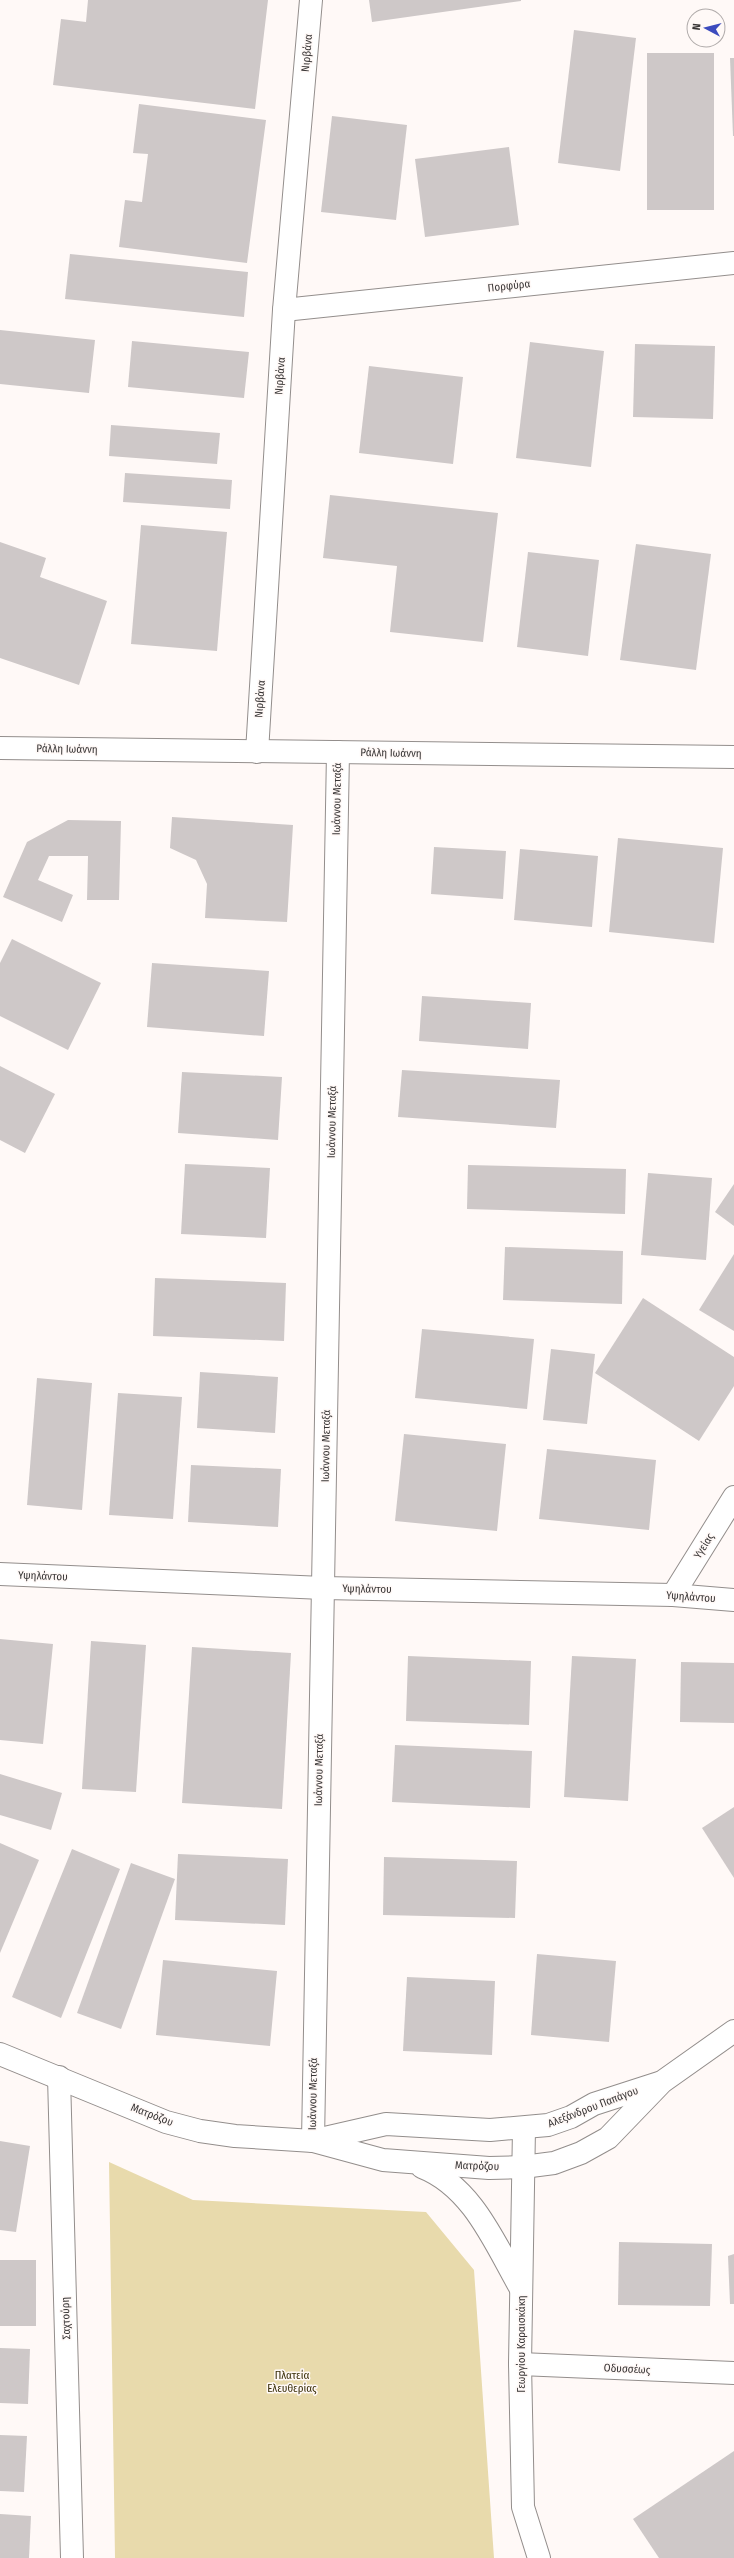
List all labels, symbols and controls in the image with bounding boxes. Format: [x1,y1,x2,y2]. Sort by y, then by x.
north arrow [686,8,726,48]
text: N [690,23,703,31]
street label: Νιρβάνα [299,34,315,72]
street label: Πορφύρα [487,277,531,295]
street label: Νιρβάνα [272,357,288,395]
street label: Νιρβάνα [252,680,268,718]
street label: Ράλλη Ιωάννη [36,742,98,756]
street label: Ράλλη Ιωάννη [360,746,422,760]
street label: Ιωάννου Μεταξά [330,763,344,835]
street label: Ιωάννου Μεταξά [325,1086,339,1158]
street label: Ιωάννου Μεταξά [319,1410,333,1482]
street label: Υγείας [691,1531,717,1561]
street label: Υψηλάντου [18,1569,68,1583]
street label: Υψηλάντου [342,1582,392,1596]
street label: Υψηλάντου [666,1589,716,1605]
street label: Ιωάννου Μεταξά [312,1734,326,1806]
street label: Ιωάννου Μεταξά [306,2058,320,2130]
street label: Αλεξάνδρου Παπάγου [546,2084,640,2130]
street label: Ματρόζου [129,2101,175,2129]
street label: Ματρόζου [455,2159,499,2173]
street label: Γεωργίου Καραισκάκη [515,2295,528,2393]
street label: Σαχτούρη [59,2296,73,2340]
street label: Οδυσσέως [603,2361,651,2377]
park label: Πλατεία Ελευθερίας [267,2369,317,2395]

